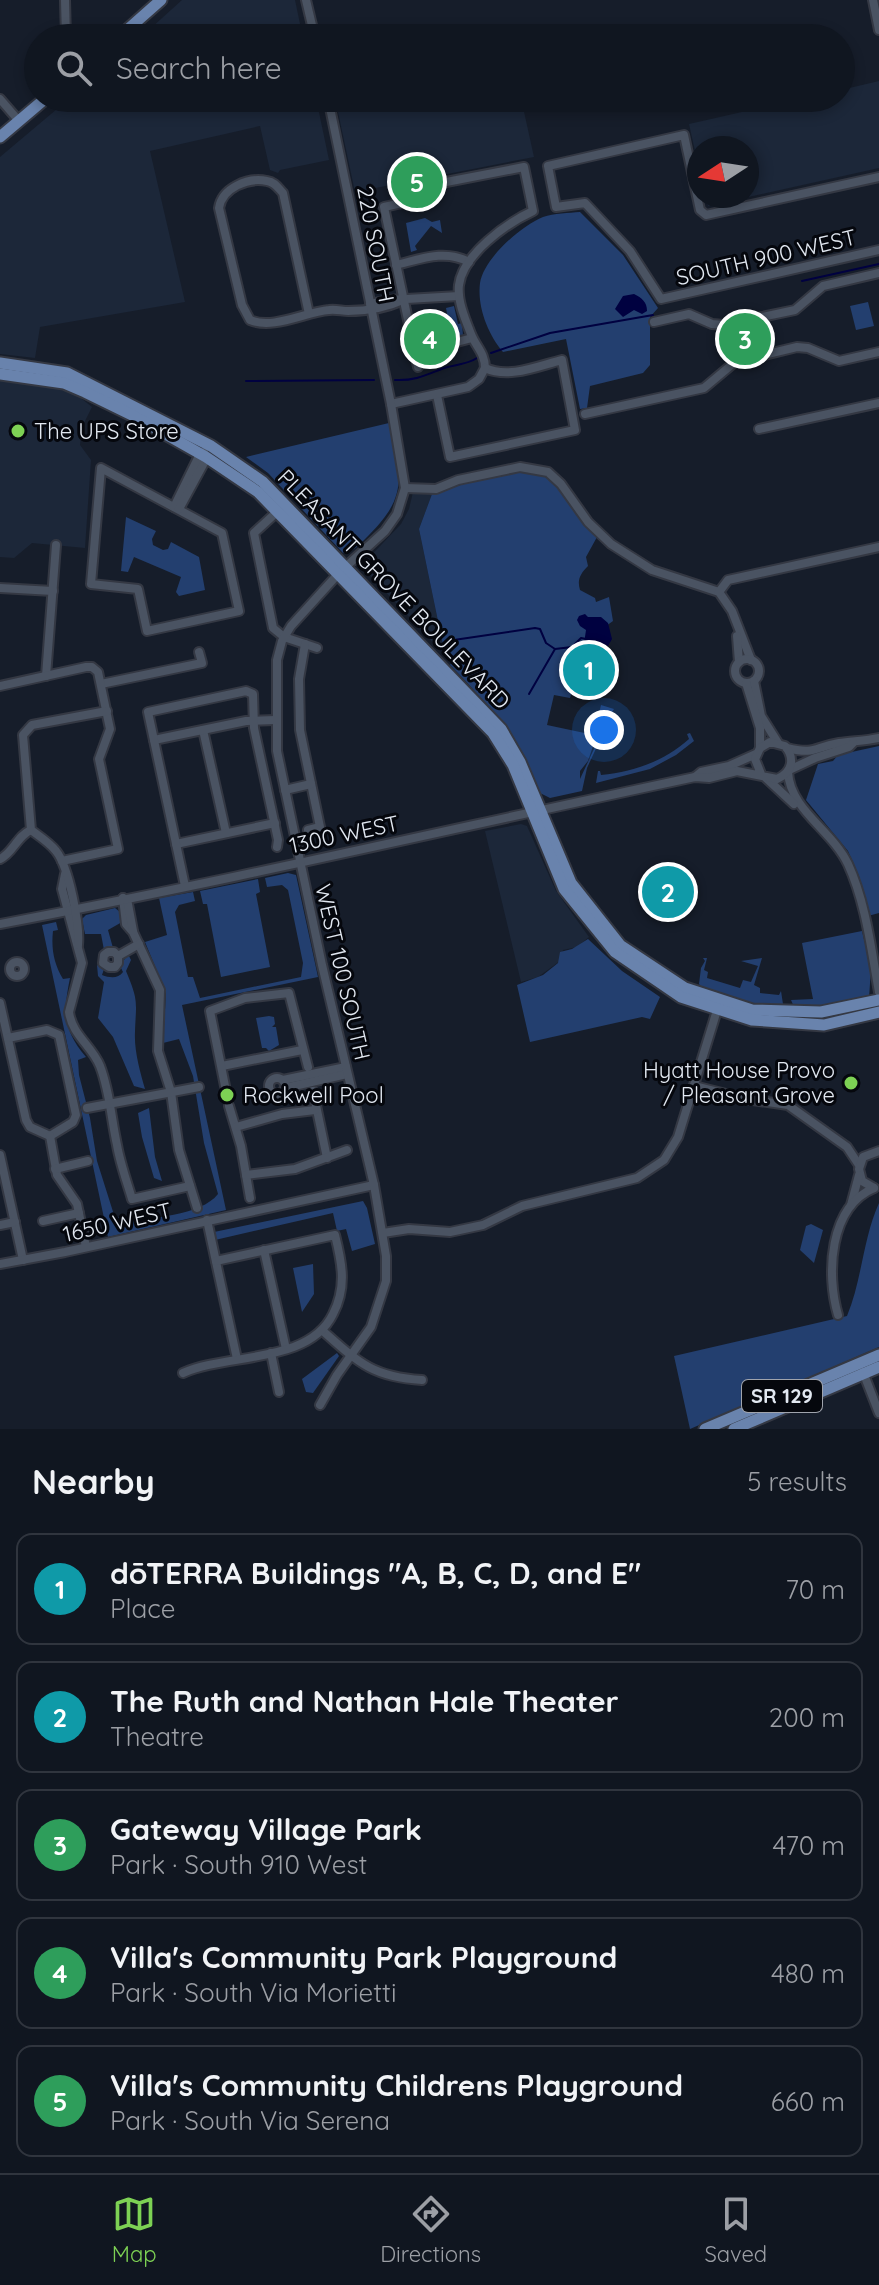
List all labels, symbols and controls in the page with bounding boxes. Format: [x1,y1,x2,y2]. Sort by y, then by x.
search box [24,24,855,112]
icon: search [52,46,96,90]
text: Search here [116,49,282,87]
north arrow [687,136,759,208]
pin: 5 [391,152,443,212]
street label: 220 SOUTH [351,184,401,304]
street label: SOUTH 900 WEST [673,223,859,291]
pin: 4 [404,309,456,369]
pin: 3 [719,309,771,369]
place label: The UPS Store [34,417,179,445]
marker: The UPS Store [9,422,27,440]
street label: PLEASANT GROVE BOULEVARD [272,463,516,715]
pin: 1 [563,640,615,700]
your location [584,710,624,750]
street label: 1300 WEST [287,809,401,859]
pin: 2 [642,862,694,922]
street label: WEST 100 SOUTH [309,881,377,1063]
place label: Hyatt House Provo / Pleasant Grove [643,1056,835,1109]
marker: Hyatt House Provo / Pleasant Grove [842,1074,860,1092]
place label: Rockwell Pool [243,1081,384,1109]
marker: Rockwell Pool [218,1086,236,1104]
street label: 1650 WEST [60,1196,174,1248]
road number: SR 129 [742,1380,822,1412]
text: Nearby [32,1460,155,1503]
text: 5 results [747,1465,847,1498]
text: dōTERRA Buildings "A, B, C, D, and E" [110,1554,641,1592]
text: 1 [55,1573,65,1606]
text: 70 m [785,1573,845,1606]
text: Place [110,1592,175,1625]
text: The Ruth and Nathan Hale Theater [110,1682,619,1720]
text: 2 [53,1701,67,1734]
text: 200 m [769,1701,845,1734]
text: Theatre [110,1720,204,1753]
text: Gateway Village Park [110,1810,422,1848]
text: 3 [53,1829,67,1862]
text: 470 m [772,1829,845,1862]
text: Park · South 910 West [110,1848,367,1881]
text: Villa's Community Park Playground [110,1938,617,1976]
text: 4 [52,1957,68,1990]
text: 480 m [771,1957,845,1990]
text: Park · South Via Morietti [110,1976,396,2009]
text: Villa's Community Childrens Playground [110,2066,683,2104]
text: 5 [53,2085,67,2118]
text: 660 m [771,2085,845,2118]
text: Park · South Via Serena [110,2104,390,2137]
tab: Map [112,2192,157,2268]
tab: Directions [380,2192,481,2268]
tab: Saved [704,2192,767,2268]

